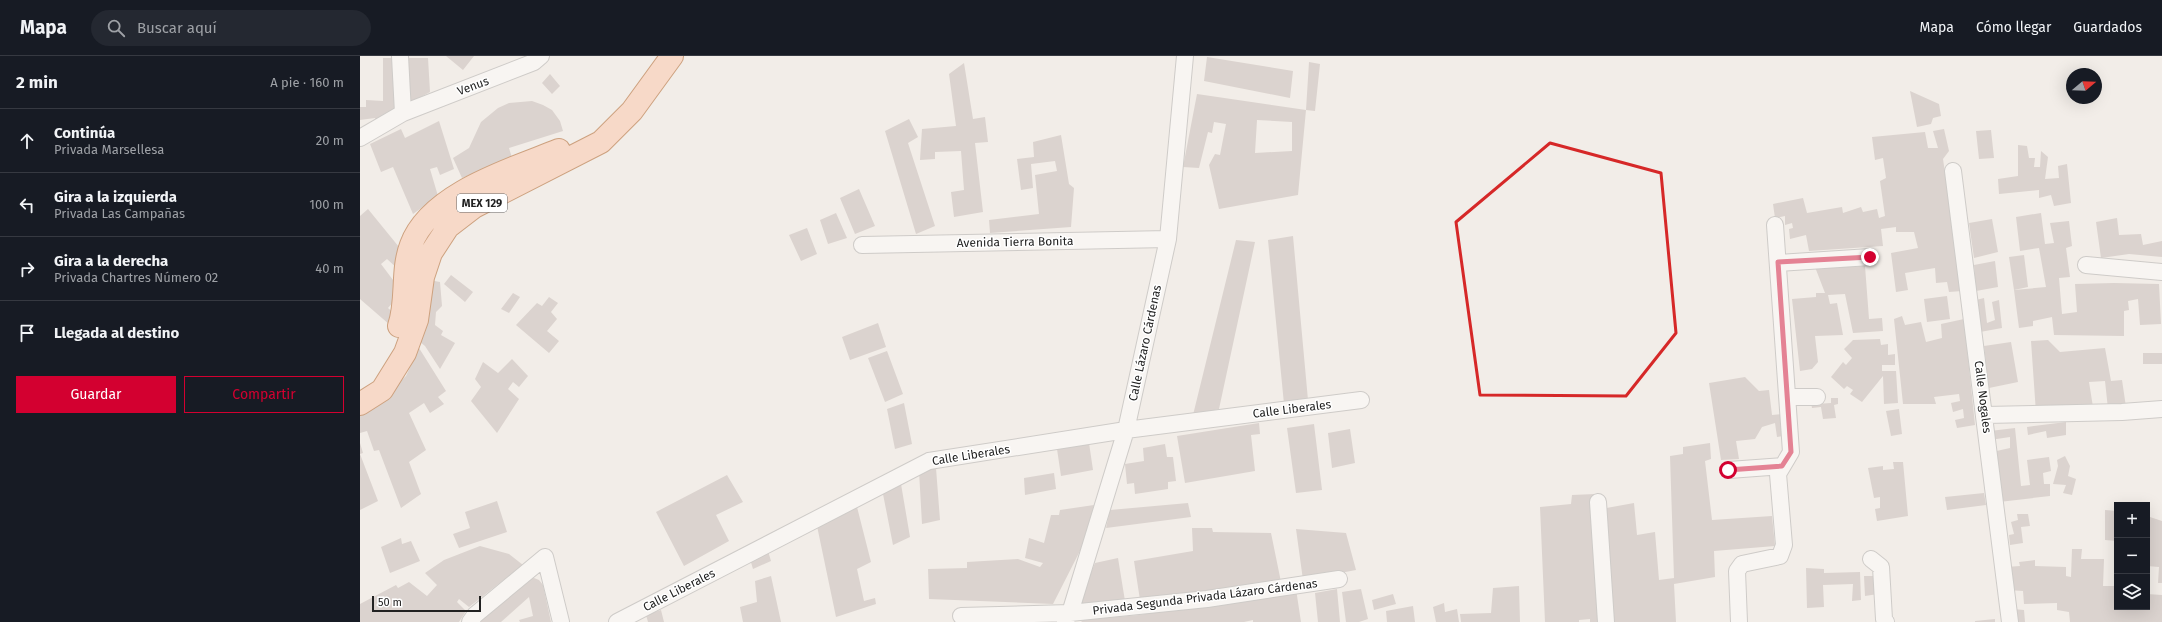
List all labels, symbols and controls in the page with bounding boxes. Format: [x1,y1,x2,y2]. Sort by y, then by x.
search box [91,10,371,46]
text: Mapa [20,16,67,39]
icon: search [105,17,127,39]
text: Buscar aquí [137,19,217,37]
text: Mapa [1920,19,1954,36]
text: Cómo llegar [1976,19,2051,36]
text: Guardados [2073,19,2142,36]
north arrow [2066,68,2102,104]
text: 2 min [16,72,58,93]
street label: Venus [455,73,491,98]
text: A pie · 160 m [270,75,344,90]
text: Continúa [54,124,115,142]
icon: ahead [16,130,38,152]
text: 20 m [316,133,344,148]
text: Privada Marsellesa [54,142,164,157]
text: Gira a la izquierda [54,188,177,206]
icon: left [16,194,38,216]
road number: MEX 129 [457,194,507,212]
text: 100 m [309,197,344,212]
text: Privada Las Campañas [54,206,185,221]
street label: Avenida Tierra Bonita [957,234,1073,250]
route end [1861,248,1879,266]
text: Gira a la derecha [54,252,168,270]
icon: right [16,258,38,280]
text: 40 m [315,261,344,276]
text: Privada Chartres Número 02 [54,270,218,285]
street label: Calle Lázaro Cárdenas [1126,283,1164,402]
icon: arrive [16,322,38,344]
text: Llegada al destino [54,324,179,342]
street label: Calle Nogales [1972,360,1994,434]
button: Guardar [16,376,176,413]
button: Compartir [184,376,344,413]
street label: Calle Liberales [1252,397,1332,421]
street label: Calle Liberales [931,442,1011,468]
route start [1719,461,1737,479]
map controls [2114,502,2150,610]
button: + [2114,502,2150,538]
button: − [2114,538,2150,574]
street label: Calle Liberales [641,566,718,614]
button: layers [2114,574,2150,610]
street label: Privada Segunda Privada Lázaro Cárdenas [1092,576,1319,618]
scale bar [372,594,481,613]
text: 50 m [378,596,402,609]

